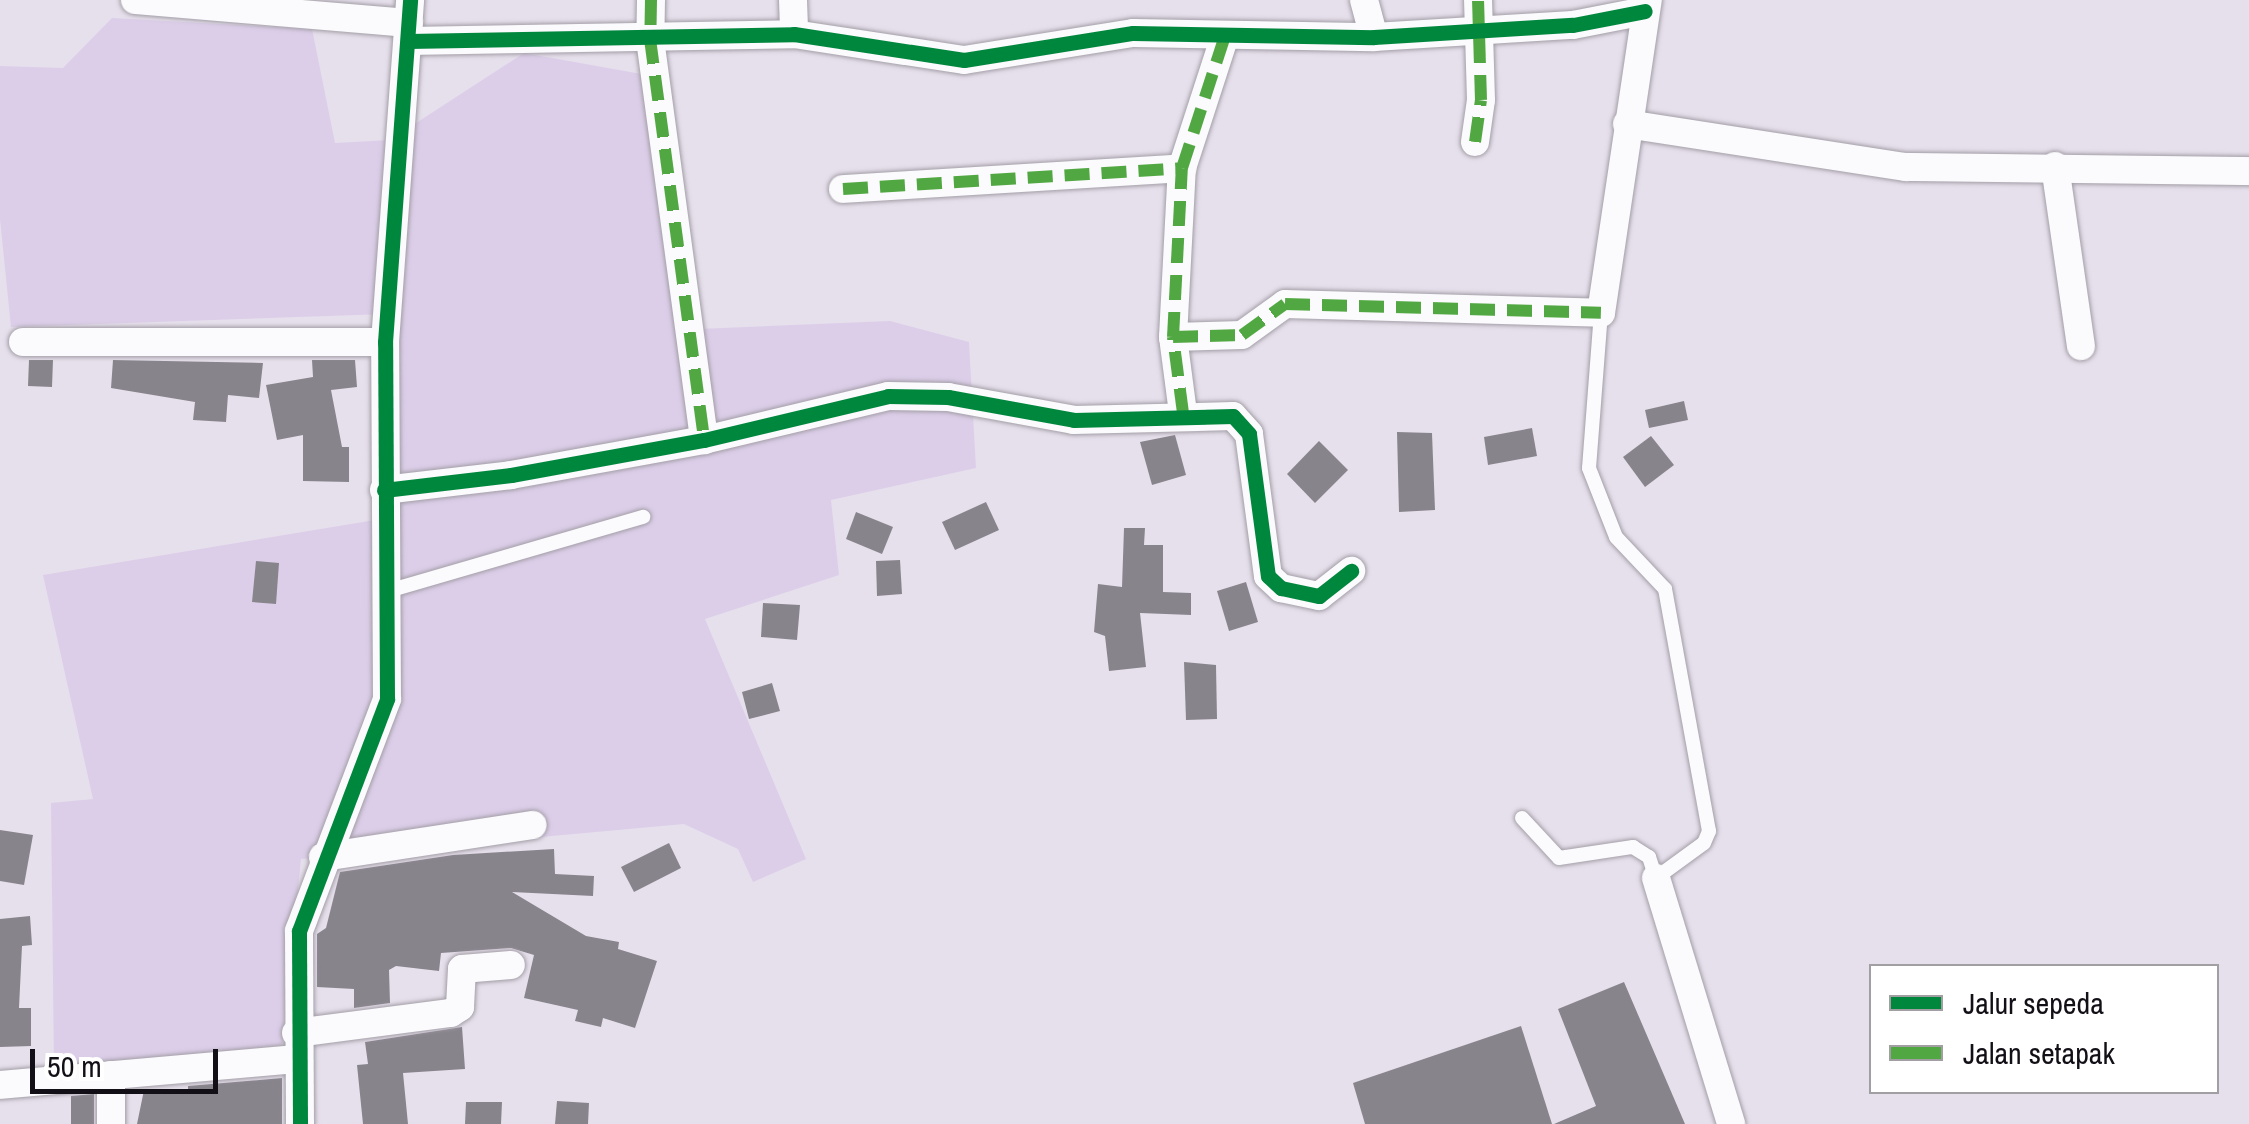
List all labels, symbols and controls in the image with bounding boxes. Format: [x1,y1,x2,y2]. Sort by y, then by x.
legend [1869,964,2219,1094]
text: Jalur sepeda [1963,983,2104,1023]
scale bar [35,1029,222,1091]
text: Jalan setapak [1963,1033,2115,1073]
text: 50 m [47,1046,102,1086]

